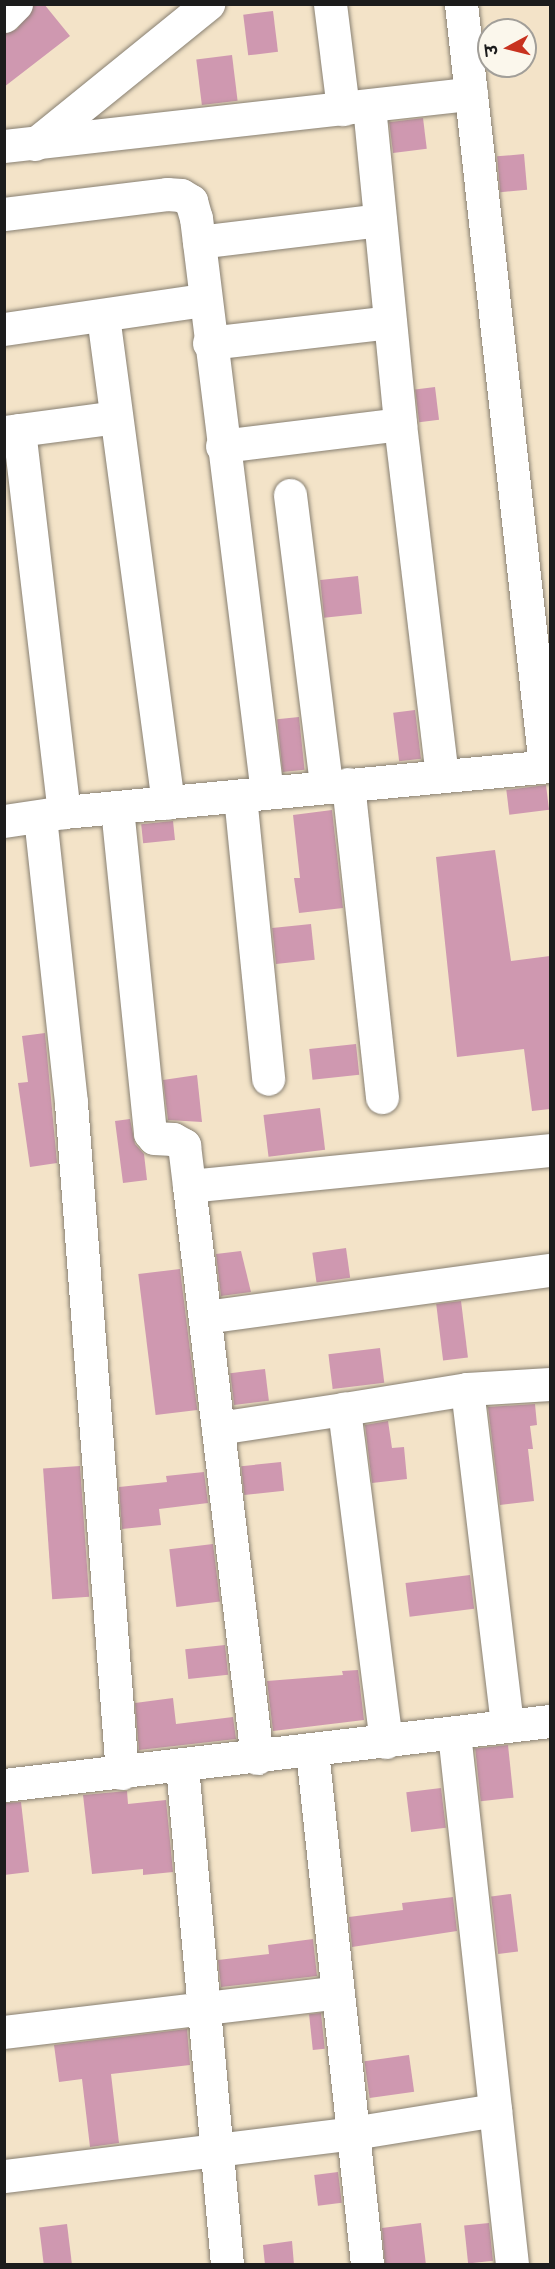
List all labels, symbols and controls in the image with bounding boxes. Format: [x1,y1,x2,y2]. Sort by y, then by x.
north arrow [477,18,537,78]
text: उ [480,43,502,57]

